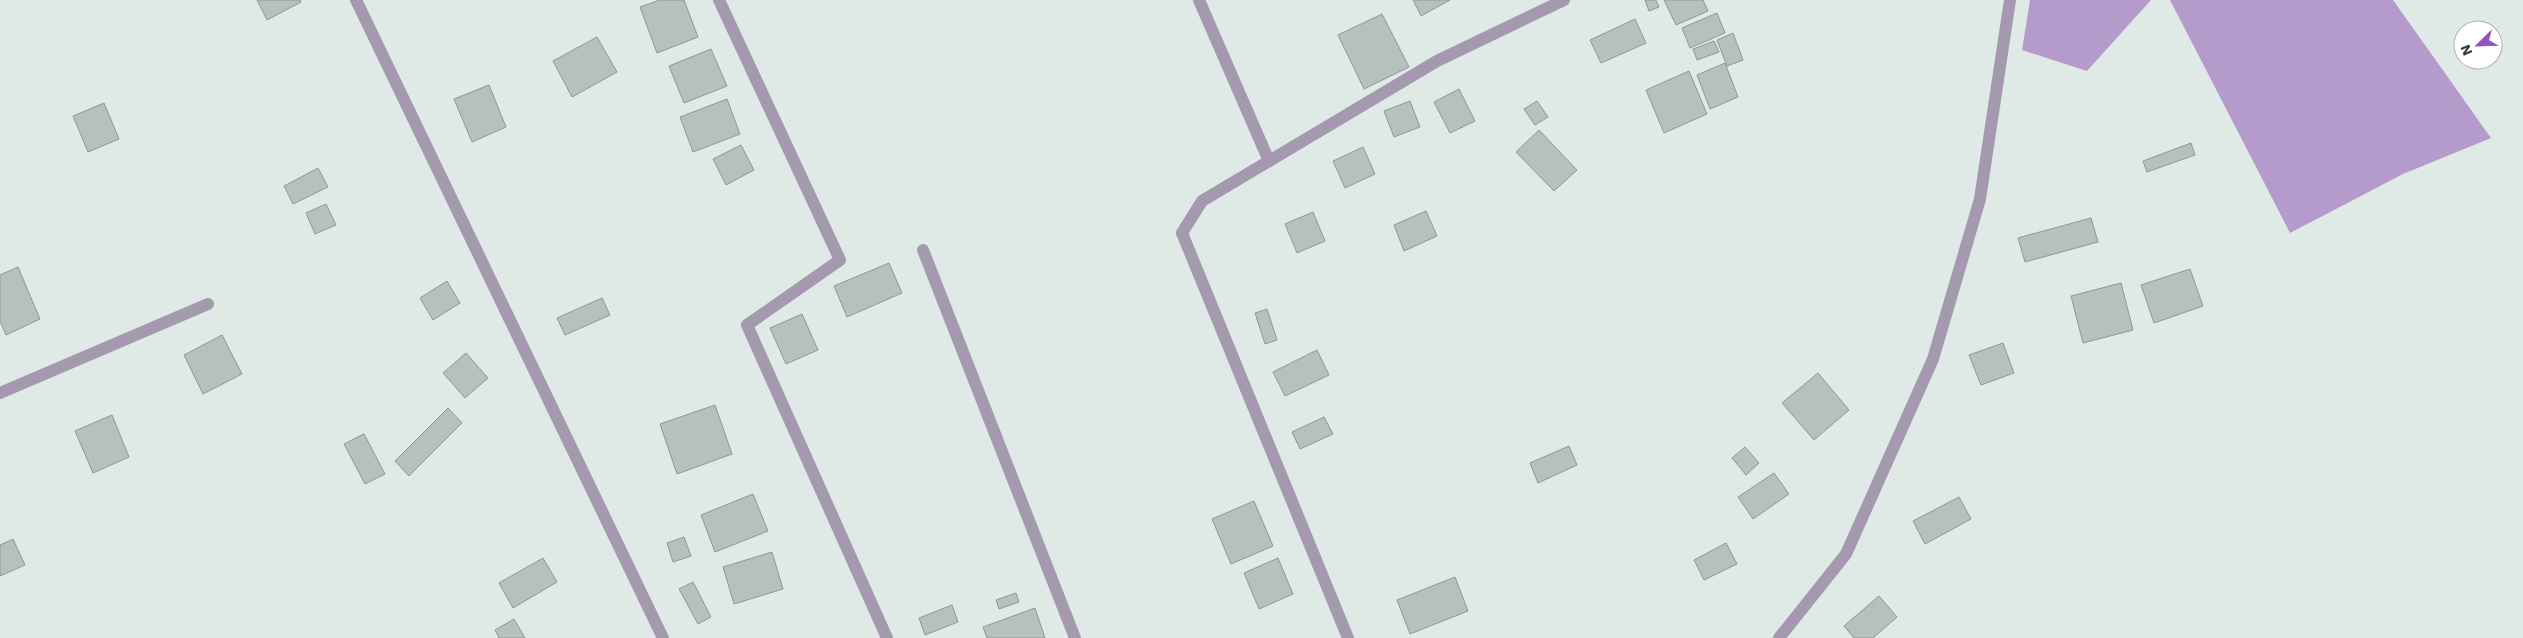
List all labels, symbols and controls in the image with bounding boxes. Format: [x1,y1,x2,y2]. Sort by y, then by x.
north arrow [2453,20,2503,70]
text: N [2457,42,2475,58]

